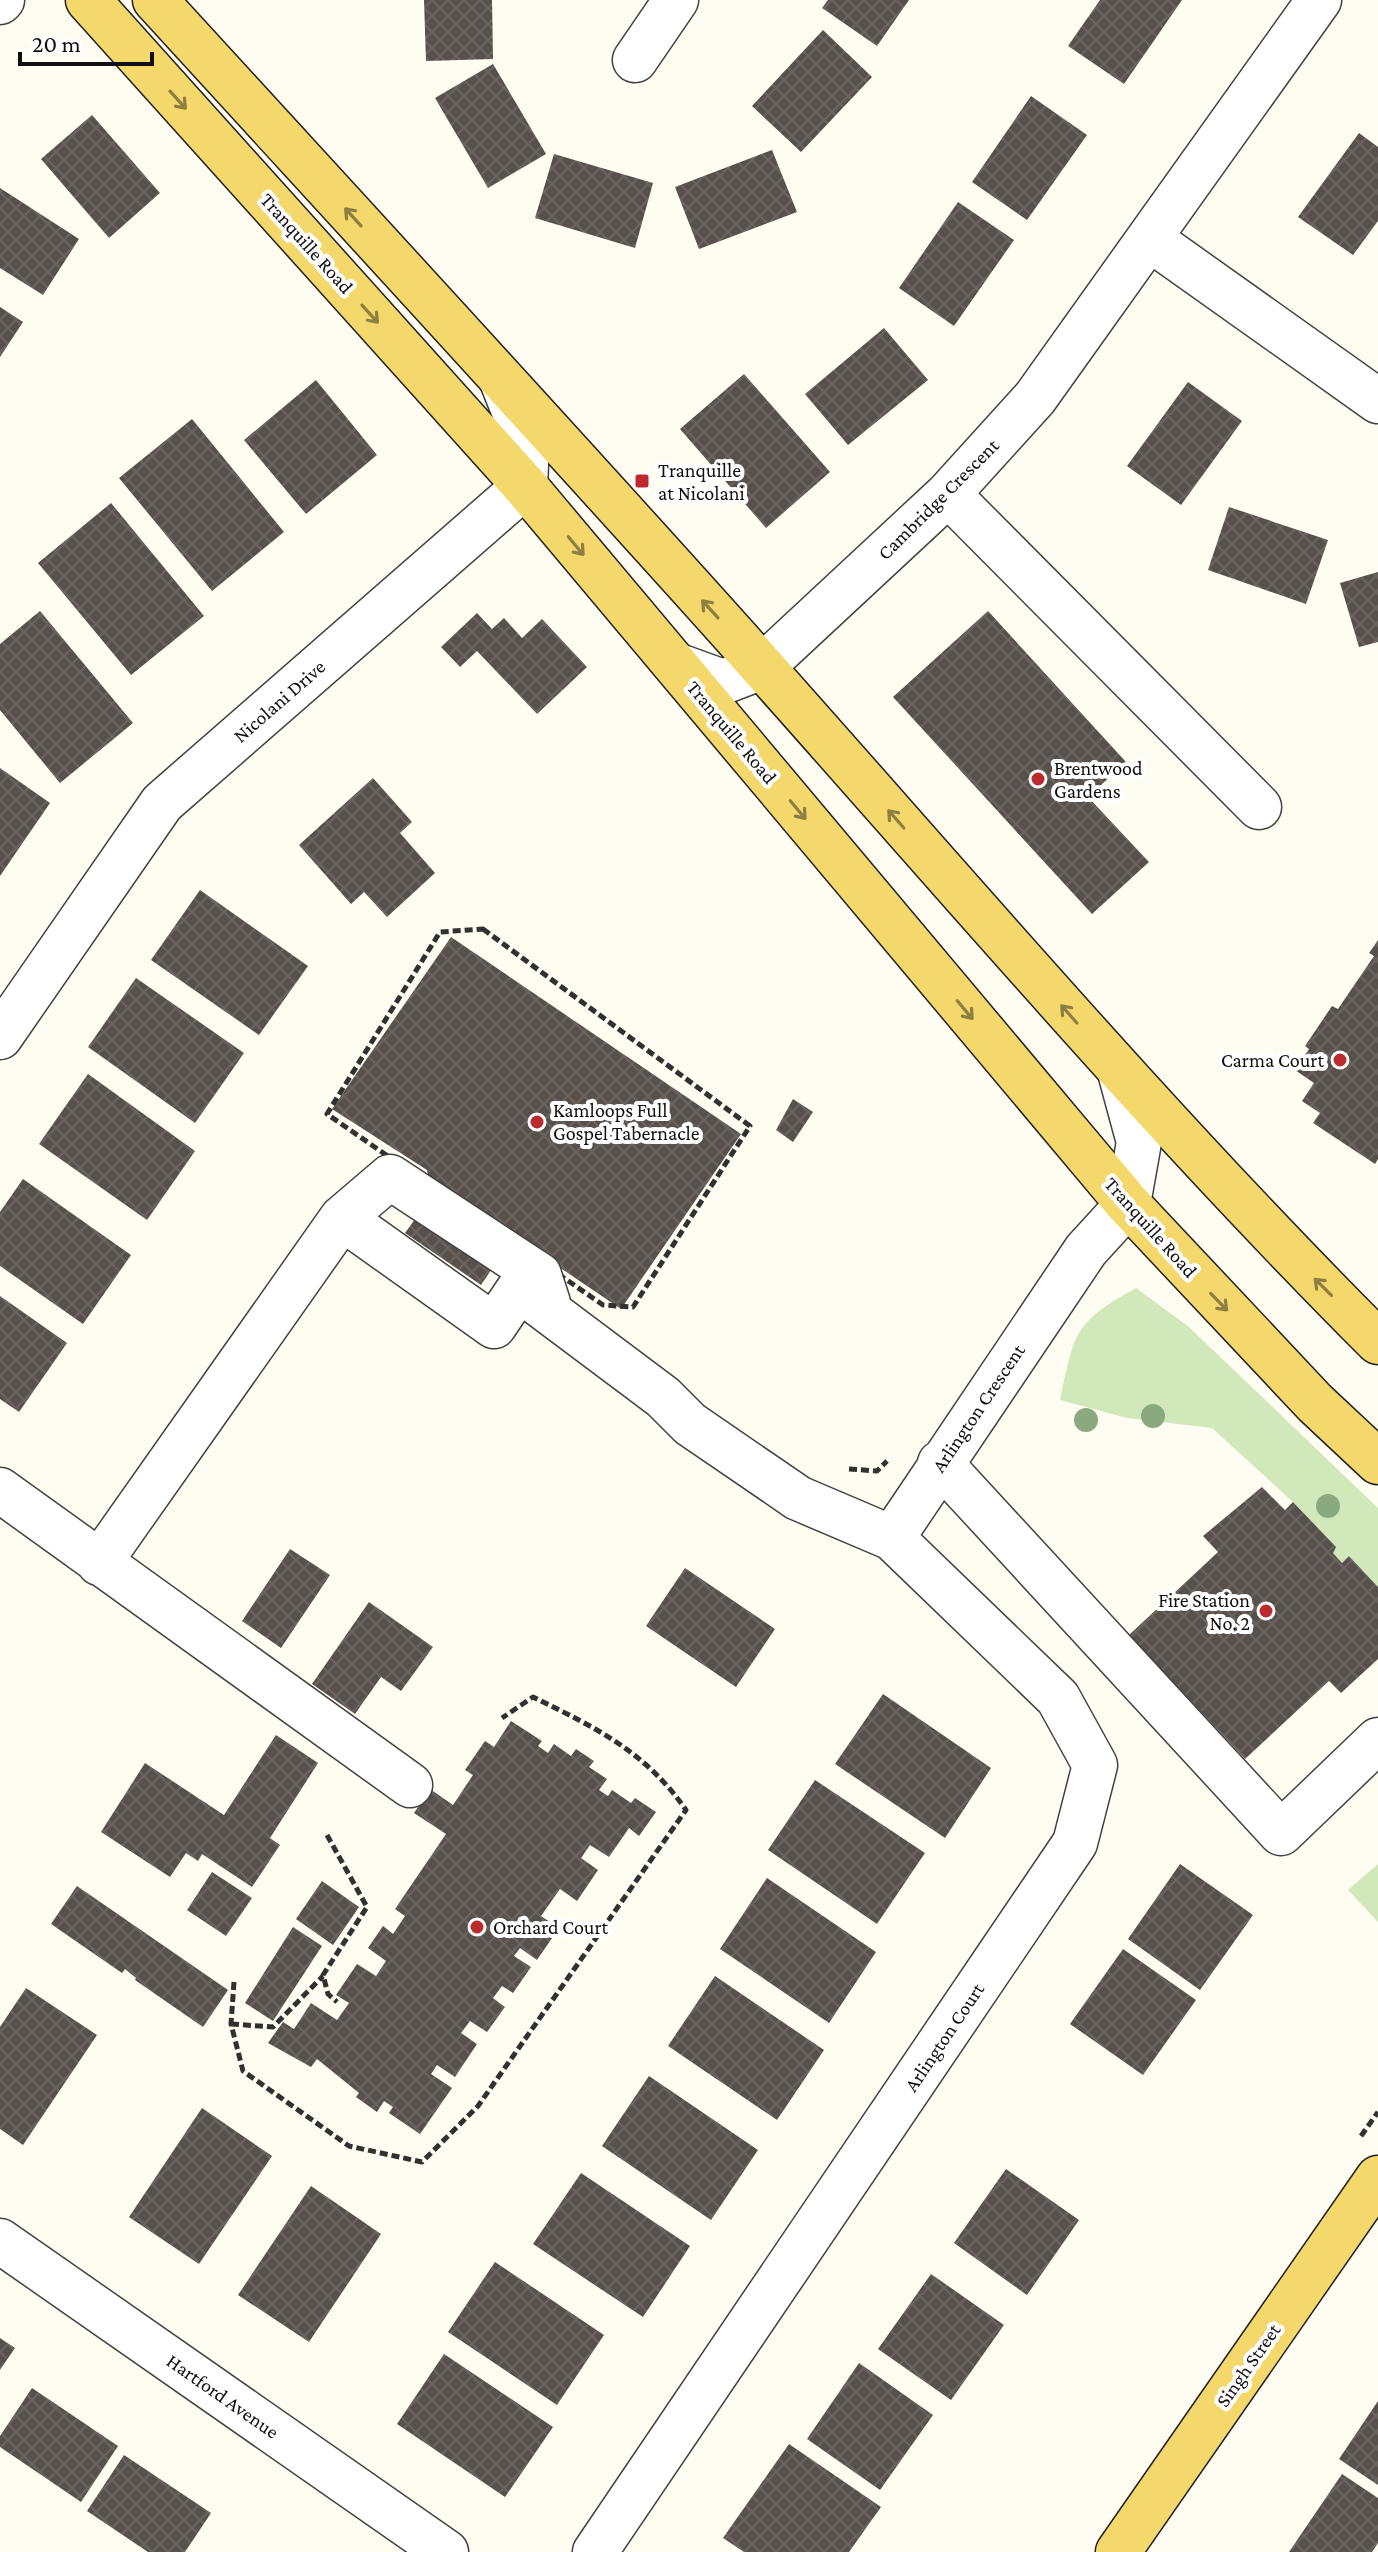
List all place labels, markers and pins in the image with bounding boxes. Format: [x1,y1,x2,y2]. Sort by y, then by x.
place label: Tranquille at Nicolani [658,459,745,504]
marker: Tranquille at Nicolani [633,472,651,490]
place label: Brentwood Gardens [1054,757,1143,802]
marker: Brentwood Gardens [1029,770,1047,788]
place label: Carma Court [1221,1049,1324,1071]
marker: Carma Court [1331,1051,1349,1069]
place label: Kamloops Full Gospel Tabernacle [553,1099,700,1145]
marker: Kamloops Full Gospel Tabernacle [528,1113,546,1131]
place label: Fire Station No. 2 [1158,1589,1250,1634]
marker: Fire Station No. 2 [1257,1602,1275,1620]
place label: Orchard Court [493,1916,609,1938]
marker: Orchard Court [468,1918,486,1936]

